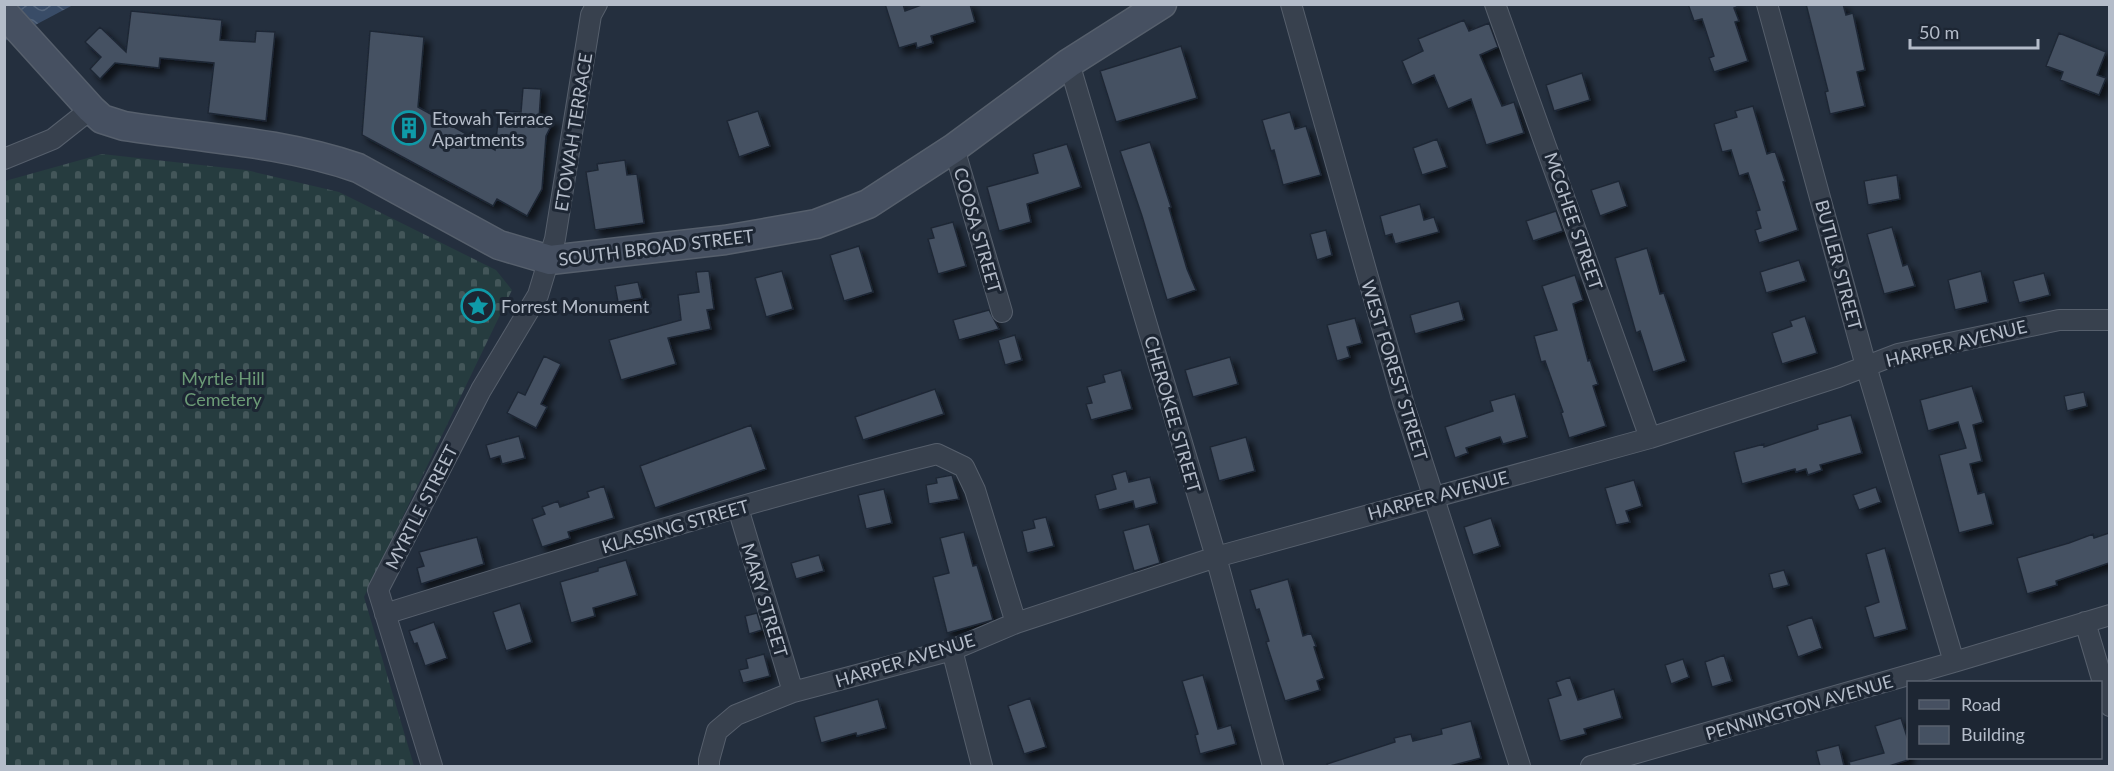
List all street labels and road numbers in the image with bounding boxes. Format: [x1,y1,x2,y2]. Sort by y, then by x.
street label: ETOWAH TERRACE [550,51,596,213]
street label: MCGHEE STREET [1540,149,1608,293]
street label: COOSA STREET [950,165,1007,296]
street label: BUTLER STREET [1811,197,1867,333]
street label: SOUTH BROAD STREET [557,224,755,270]
street label: WEST FOREST STREET [1357,277,1433,463]
street label: HARPER AVENUE [1883,315,2029,371]
street label: CHEROKEE STREET [1140,333,1206,495]
street label: MYRTLE STREET [380,441,462,573]
street label: HARPER AVENUE [1365,466,1511,524]
street label: KLASSING STREET [599,494,752,558]
street label: MARY STREET [737,540,793,660]
street label: HARPER AVENUE [833,628,977,692]
street label: PENNINGTON AVENUE [1703,670,1895,744]

